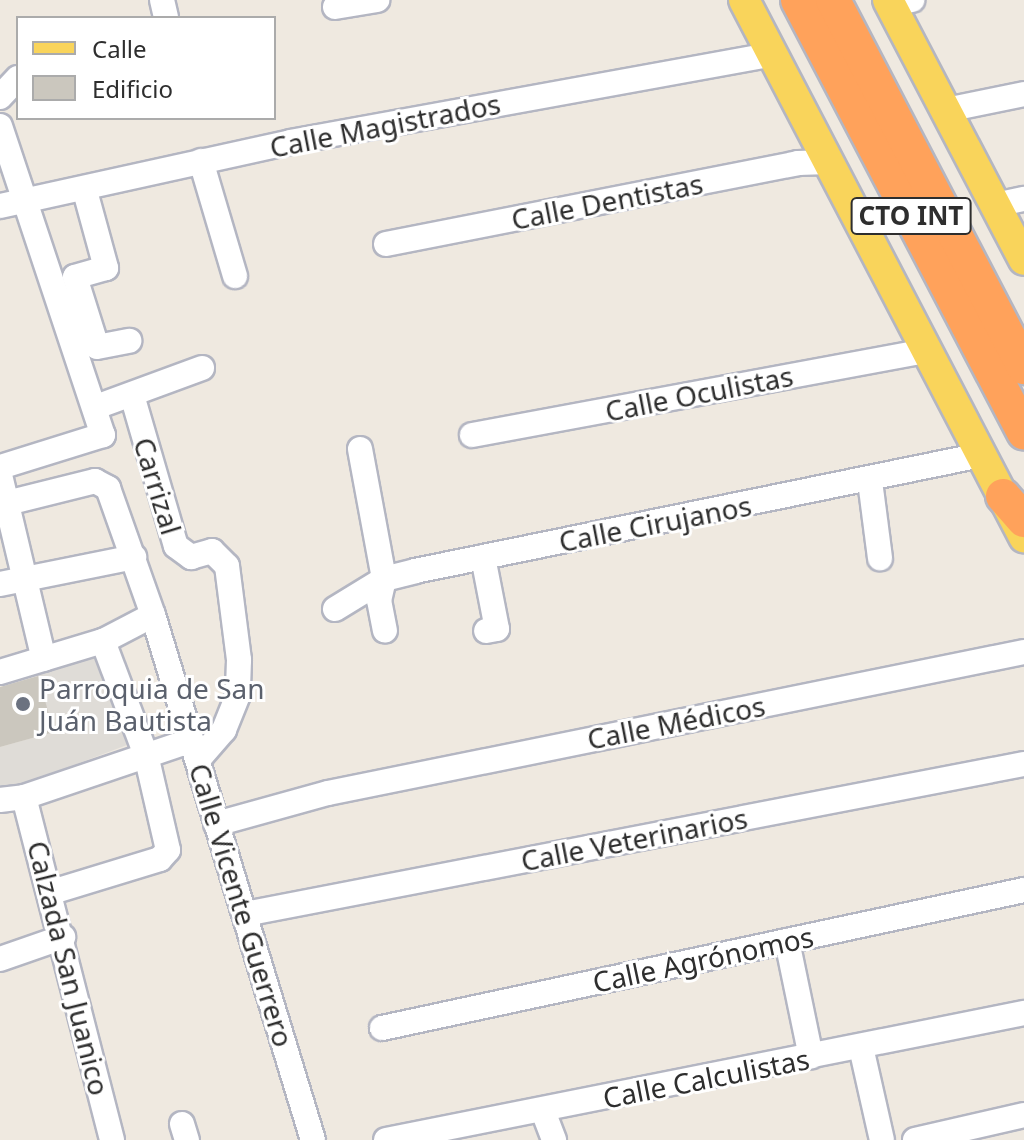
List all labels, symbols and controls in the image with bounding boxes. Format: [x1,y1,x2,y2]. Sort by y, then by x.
legend [16,16,276,120]
text: Calle [92,32,147,65]
text: Edificio [92,72,173,105]
street label: Calle Magistrados [267,86,503,164]
street label: Calle Dentistas [508,166,706,236]
road number: CTO INT [849,194,973,238]
street label: Calle Oculistas [602,358,796,428]
street label: Carrizal [127,433,189,539]
street label: Calle Cirujanos [556,488,754,558]
place label: Parroquia de San Juán Bautista [39,671,265,737]
street label: Calle Médicos [584,688,768,756]
marker: Parroquia de San Juán Bautista [14,695,32,713]
street label: Calle Vicente Guerrero [183,759,301,1051]
street label: Calle Veterinarios [518,801,750,877]
street label: Calzada San Juanico [21,837,117,1099]
street label: Calle Agrónomos [590,919,816,999]
street label: Calle Calculistas [600,1042,812,1114]

